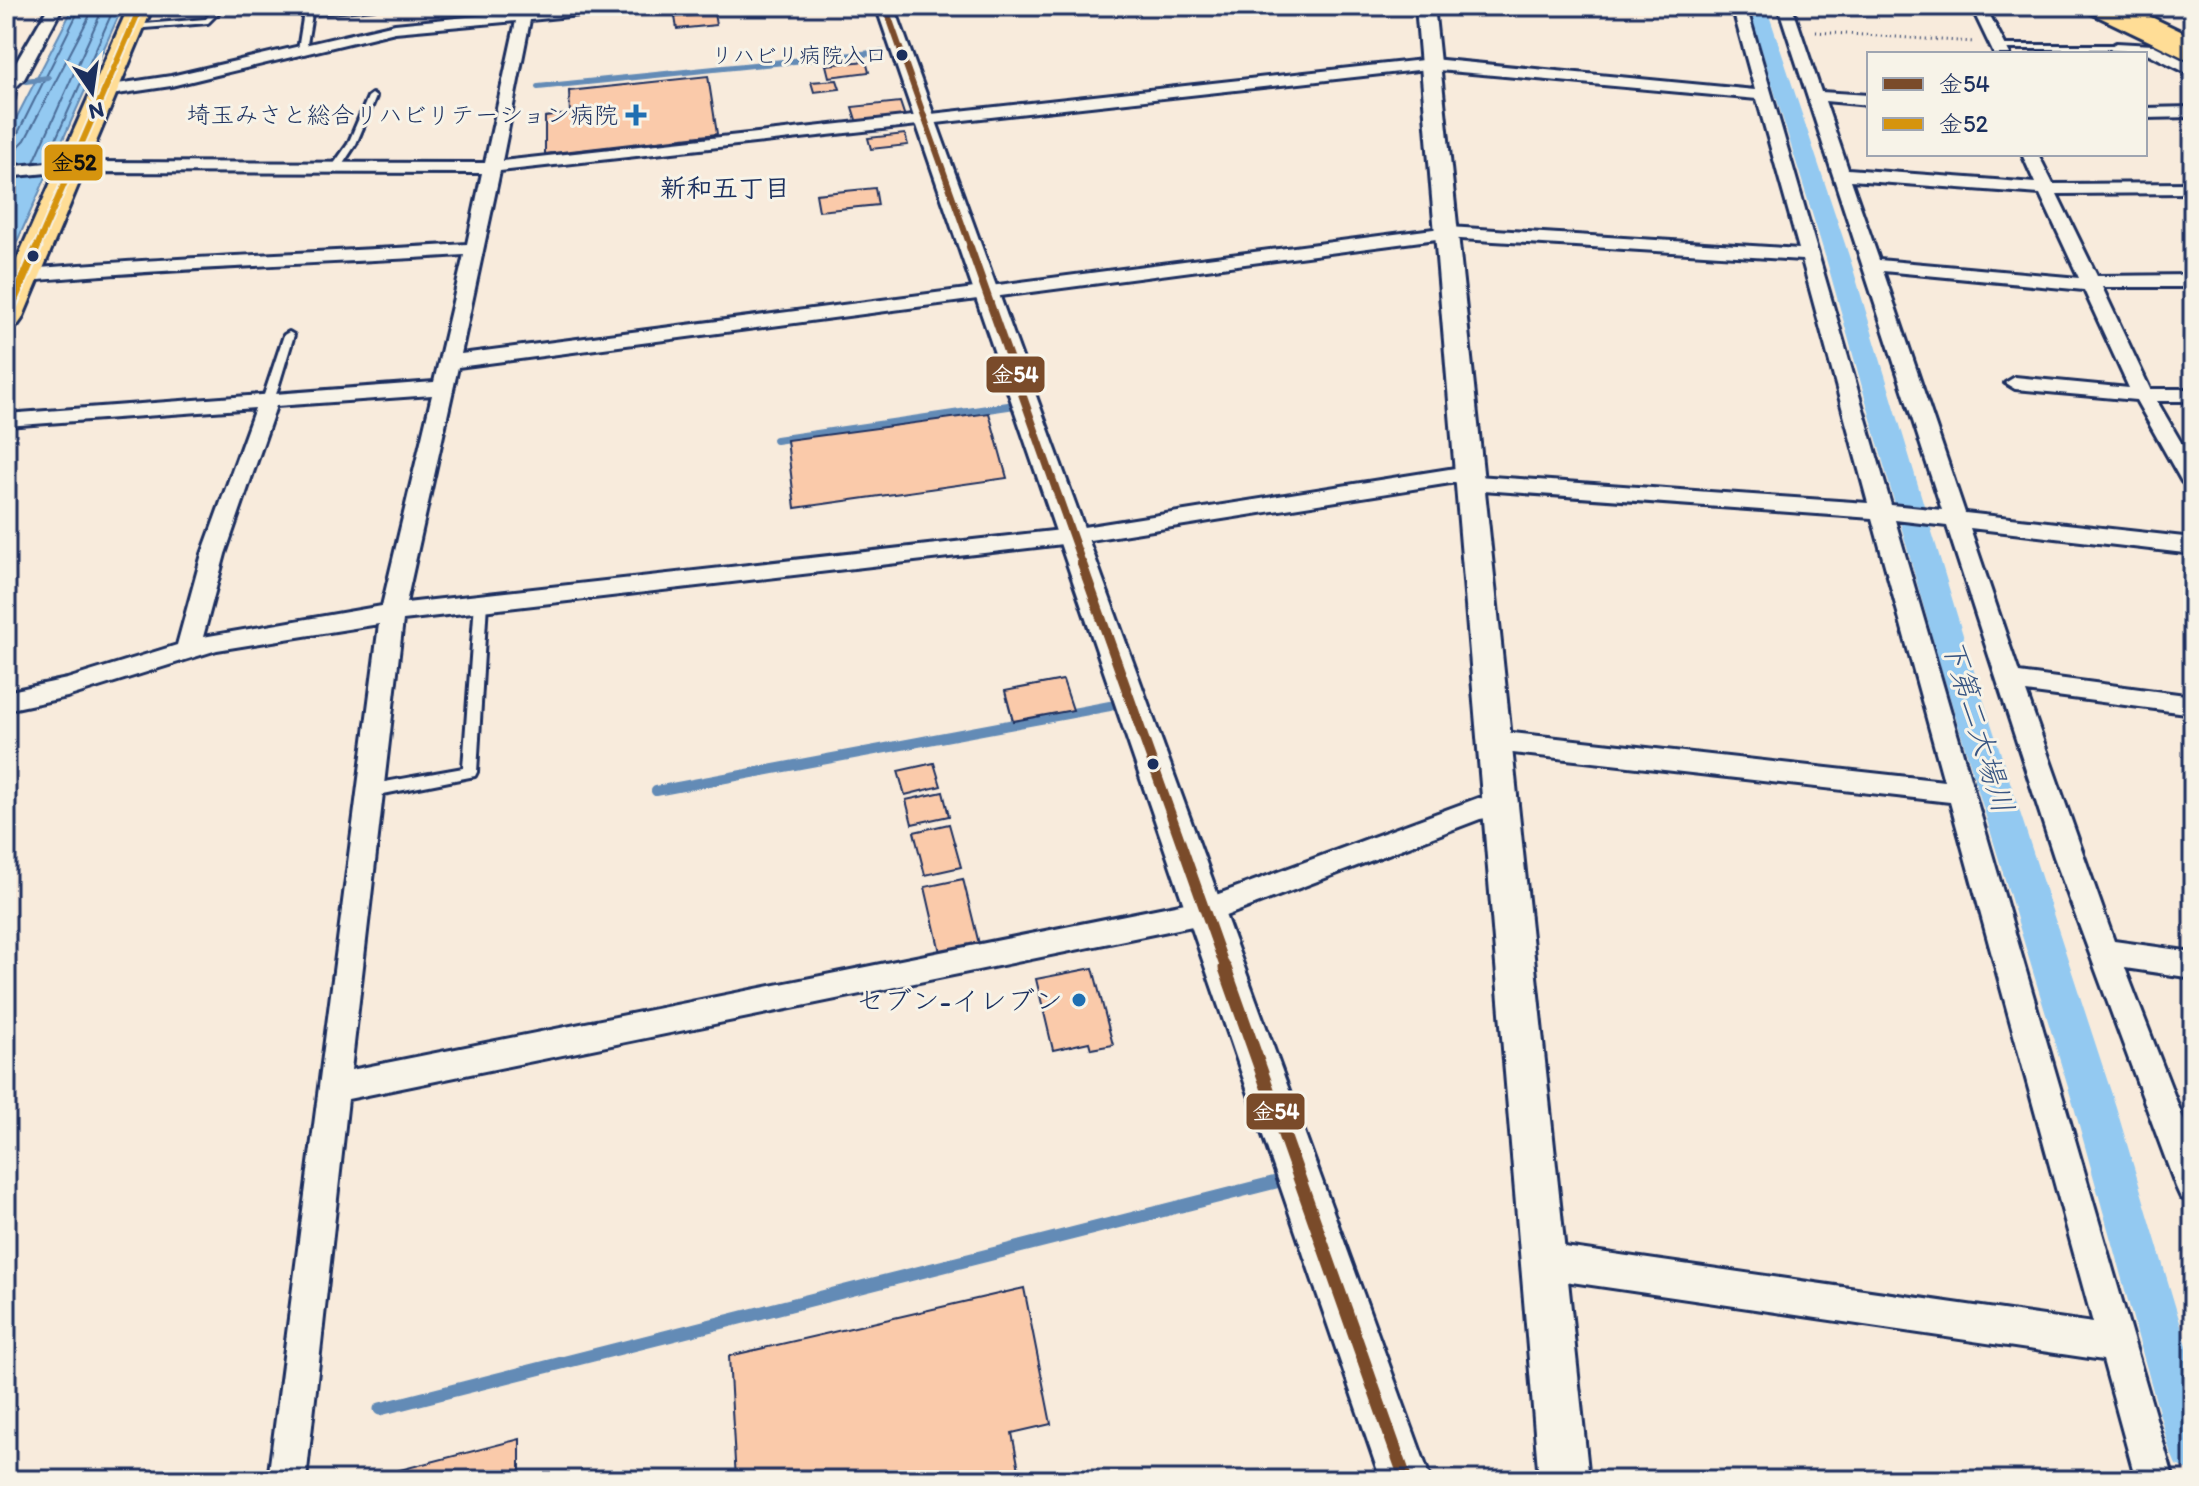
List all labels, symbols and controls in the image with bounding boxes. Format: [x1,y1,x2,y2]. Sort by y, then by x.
place label: リハビリ病院入口 [711,42,887,69]
marker: リハビリ病院入口 [894,47,910,63]
north arrow [52,52,132,132]
legend [1867,52,2147,156]
text: 金54 [1939,69,1990,98]
text: N [86,96,107,126]
place label: 埼玉みさと総合リハビリテーション病院 [186,100,618,129]
marker: 埼玉みさと総合リハビリテーション病院 [625,104,647,126]
text: 金52 [1939,109,1989,138]
line badge: 金52 [43,143,104,182]
text: 金52 [51,149,97,176]
district label: 新和五丁目 [660,172,790,204]
unlabelled marker [25,248,41,264]
line badge: 金54 [985,355,1046,394]
text: 金54 [992,361,1039,388]
water label: 下第二大場川 [1934,634,2022,817]
unlabelled marker [1145,756,1161,772]
place label: セブン-イレブン [856,983,1063,1017]
marker: セブン-イレブン [1070,991,1088,1009]
line badge: 金54 [1245,1092,1306,1131]
text: 金54 [1253,1098,1300,1125]

